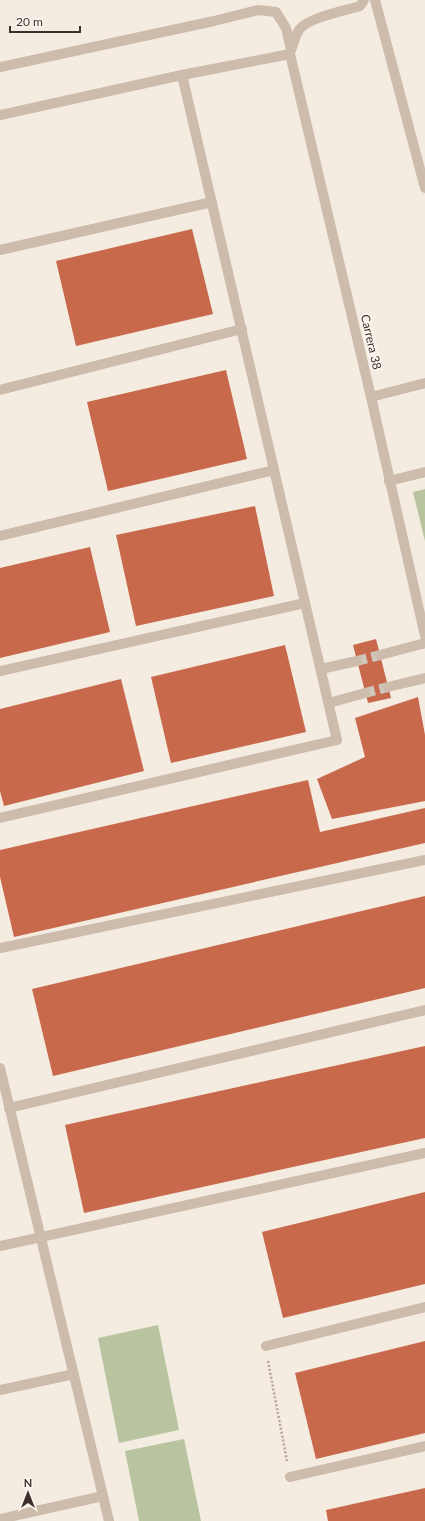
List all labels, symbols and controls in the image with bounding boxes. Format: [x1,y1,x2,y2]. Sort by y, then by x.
scale bar [10,8,80,34]
text: 20 m [16,14,43,29]
street label: Carrera 38 [358,313,385,371]
north arrow [8,1473,48,1513]
text: N [24,1476,32,1489]

